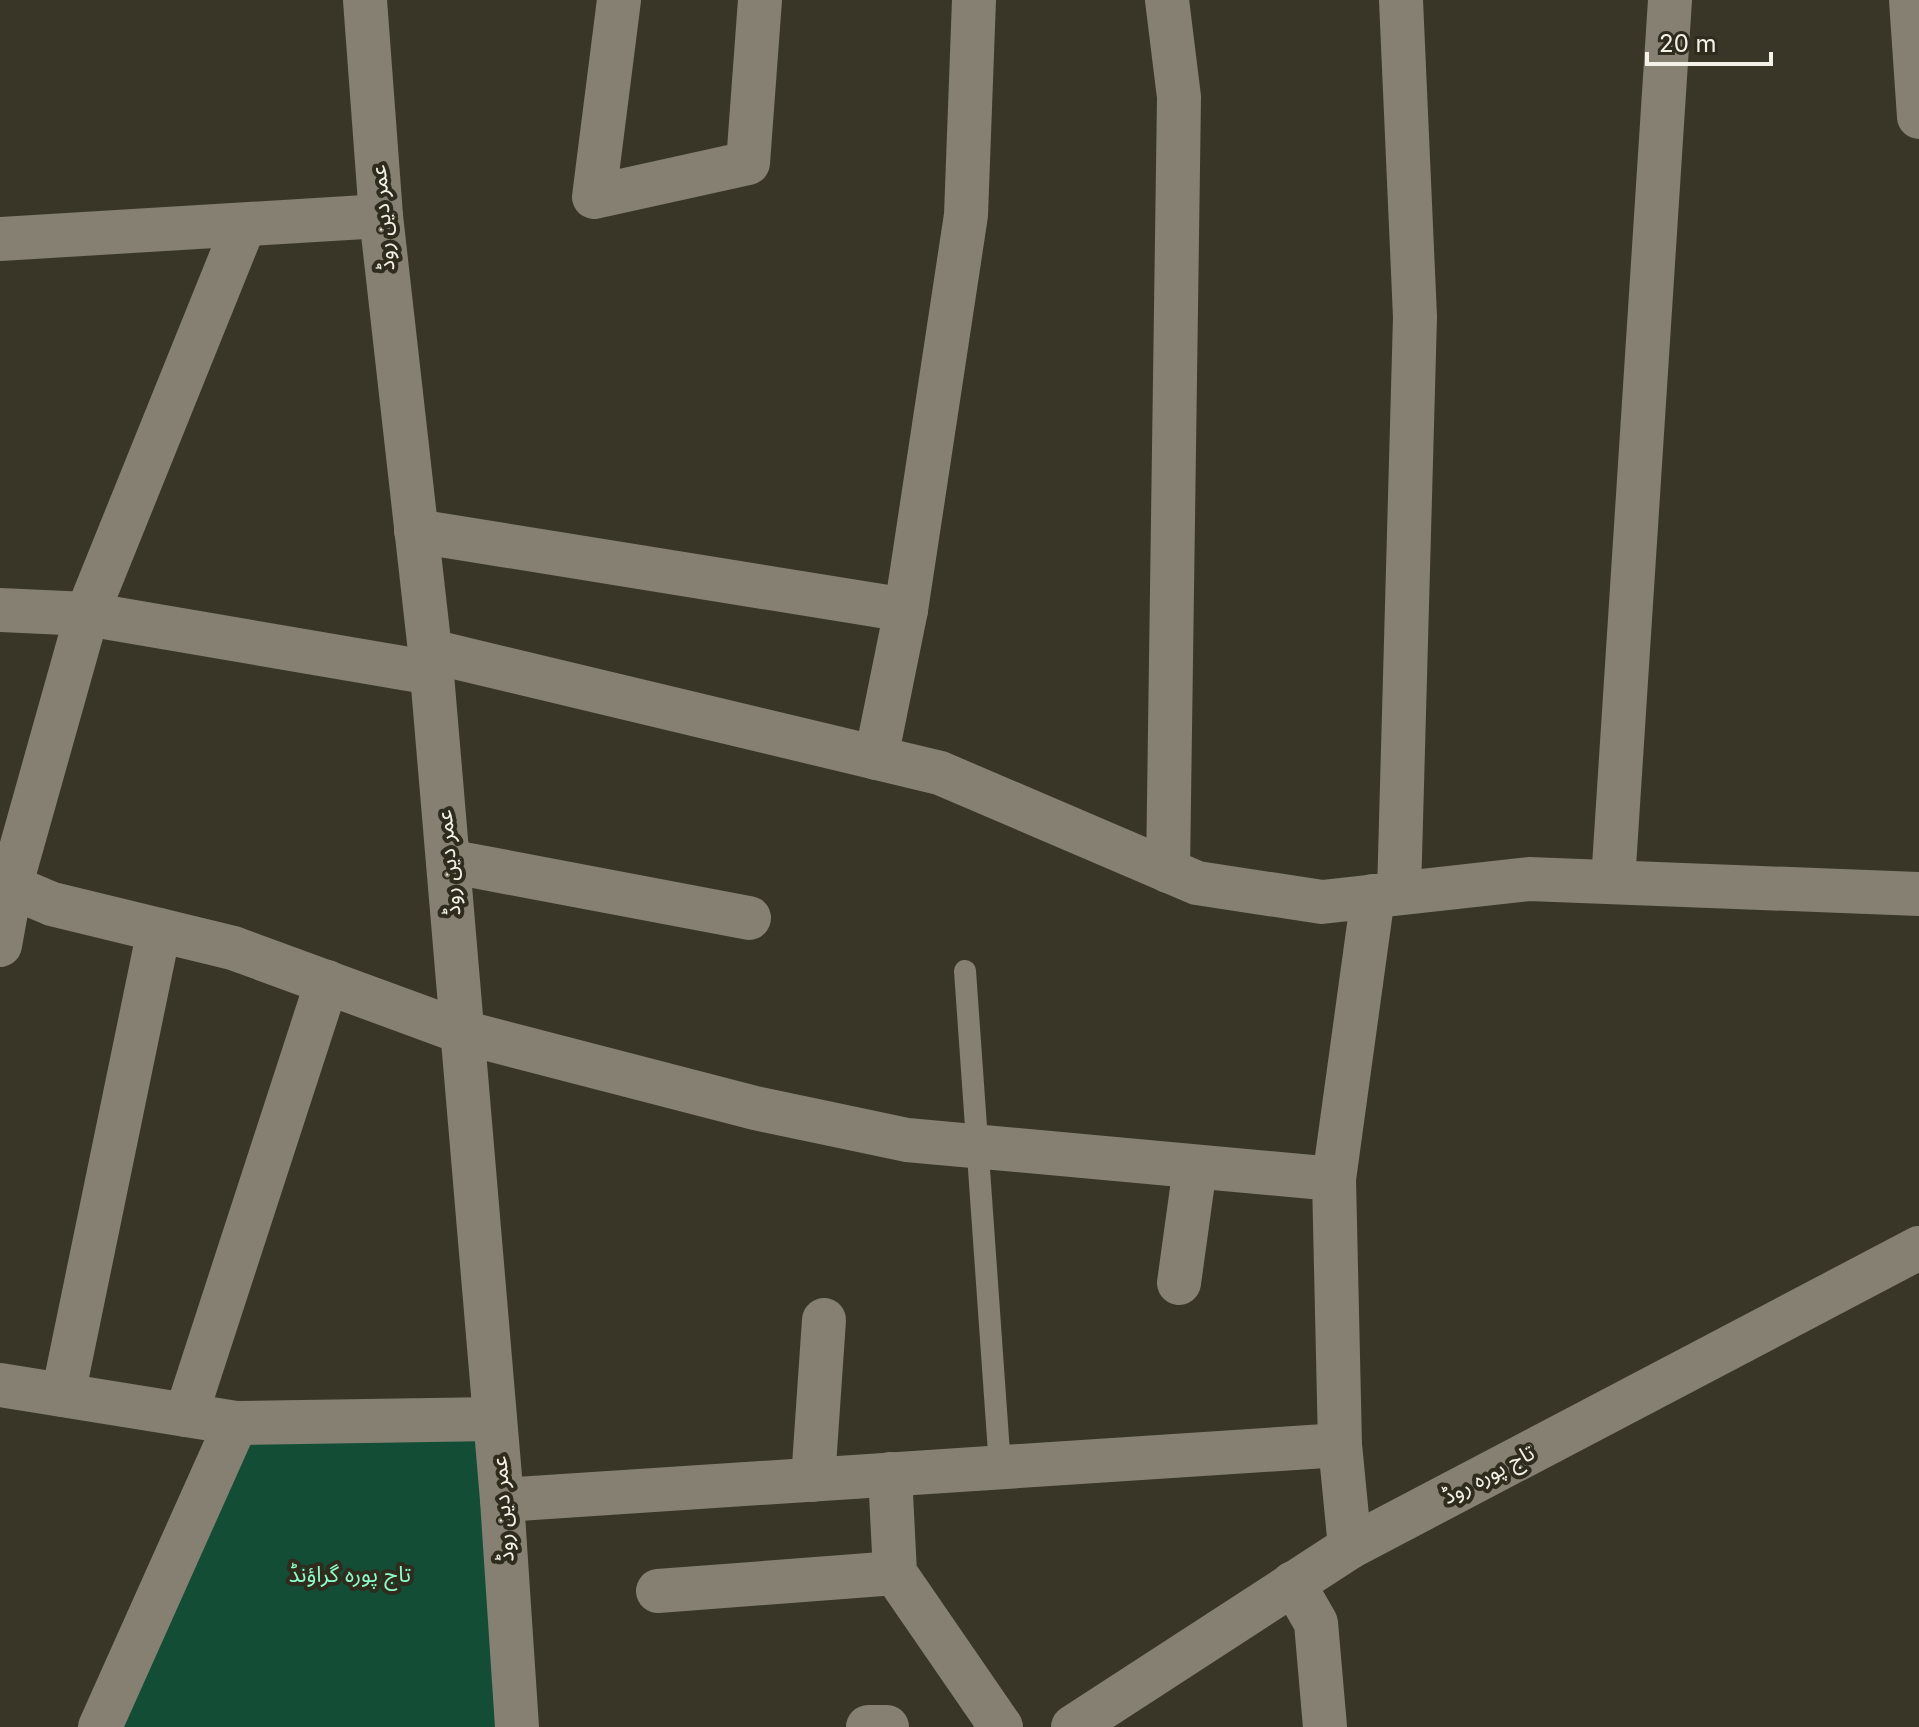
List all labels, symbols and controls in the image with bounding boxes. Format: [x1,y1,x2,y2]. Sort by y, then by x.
scale bar [1647,16,1771,66]
text: 20 m [1659,29,1717,58]
street label: عمر دین روڈ [364,164,401,272]
street label: عمر دین روڈ [430,809,467,917]
street label: تاج پورہ روڈ [1437,1439,1541,1513]
street label: عمر دین روڈ [485,1455,520,1563]
park label: تاج پورہ گراؤنڈ [289,1561,411,1591]

